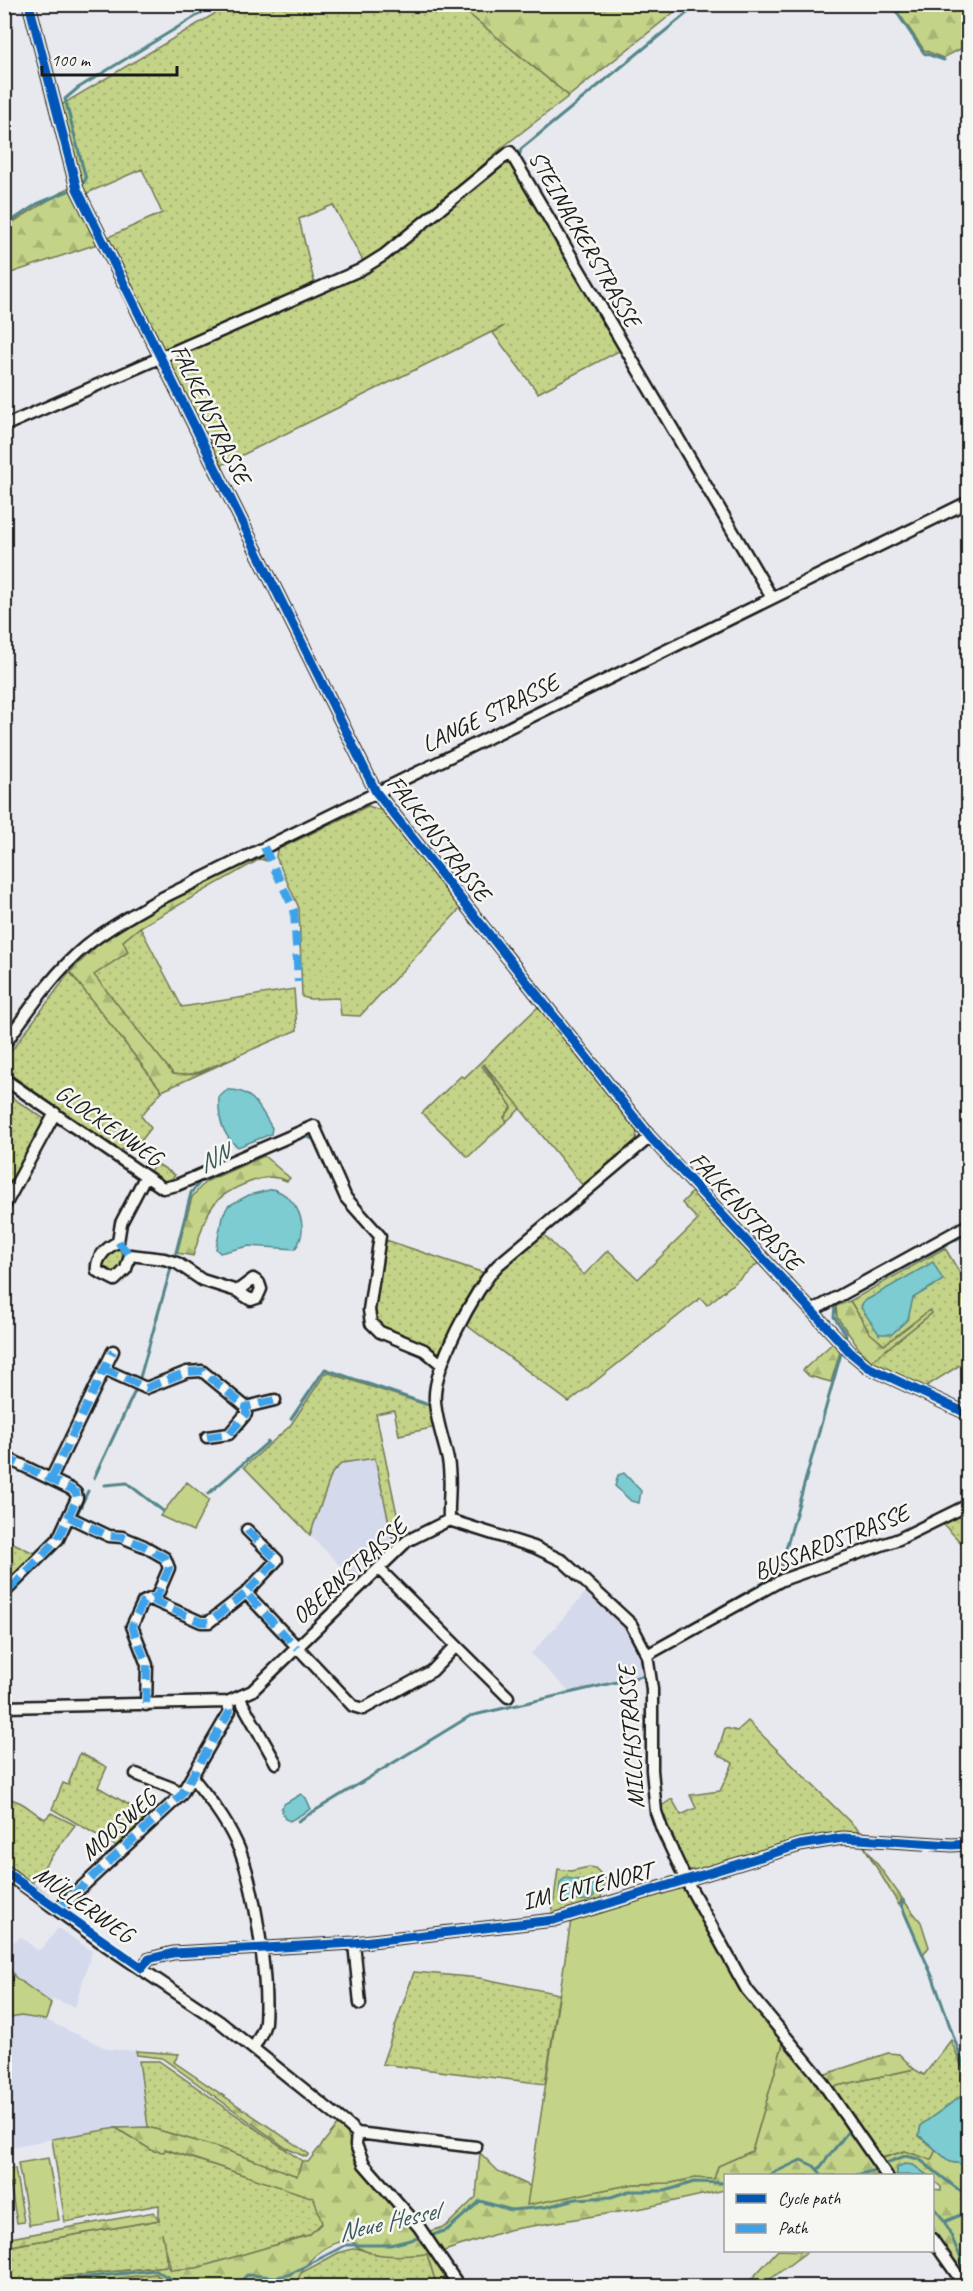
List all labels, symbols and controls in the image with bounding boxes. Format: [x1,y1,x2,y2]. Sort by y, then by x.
scale bar [42,39,177,77]
text: 100 m [51,49,92,71]
street label: STEINACKERSTRASSE [522,145,649,335]
street label: FALKENSTRASSE [164,339,259,492]
street label: LANGE STRASSE [417,666,566,759]
street label: FALKENSTRASSE [381,769,500,910]
street label: GLOCKENWEG [50,1077,170,1174]
water label: NN [192,1133,242,1180]
street label: FALKENSTRASSE [683,1145,811,1279]
street label: BUSSARDSTRASSE [749,1496,916,1587]
street label: OBERNSTRASSE [285,1509,415,1631]
street label: MILCHSTRASSE [611,1662,651,1809]
street label: MOOSWEG [74,1782,164,1867]
street label: IM ENTENORT [519,1854,661,1917]
street label: MÜLLERWEG [28,1859,141,1950]
legend [724,2174,934,2252]
text: Cycle path [778,2187,841,2209]
water label: Neue Hessel [335,2192,450,2249]
text: Path [778,2217,808,2239]

